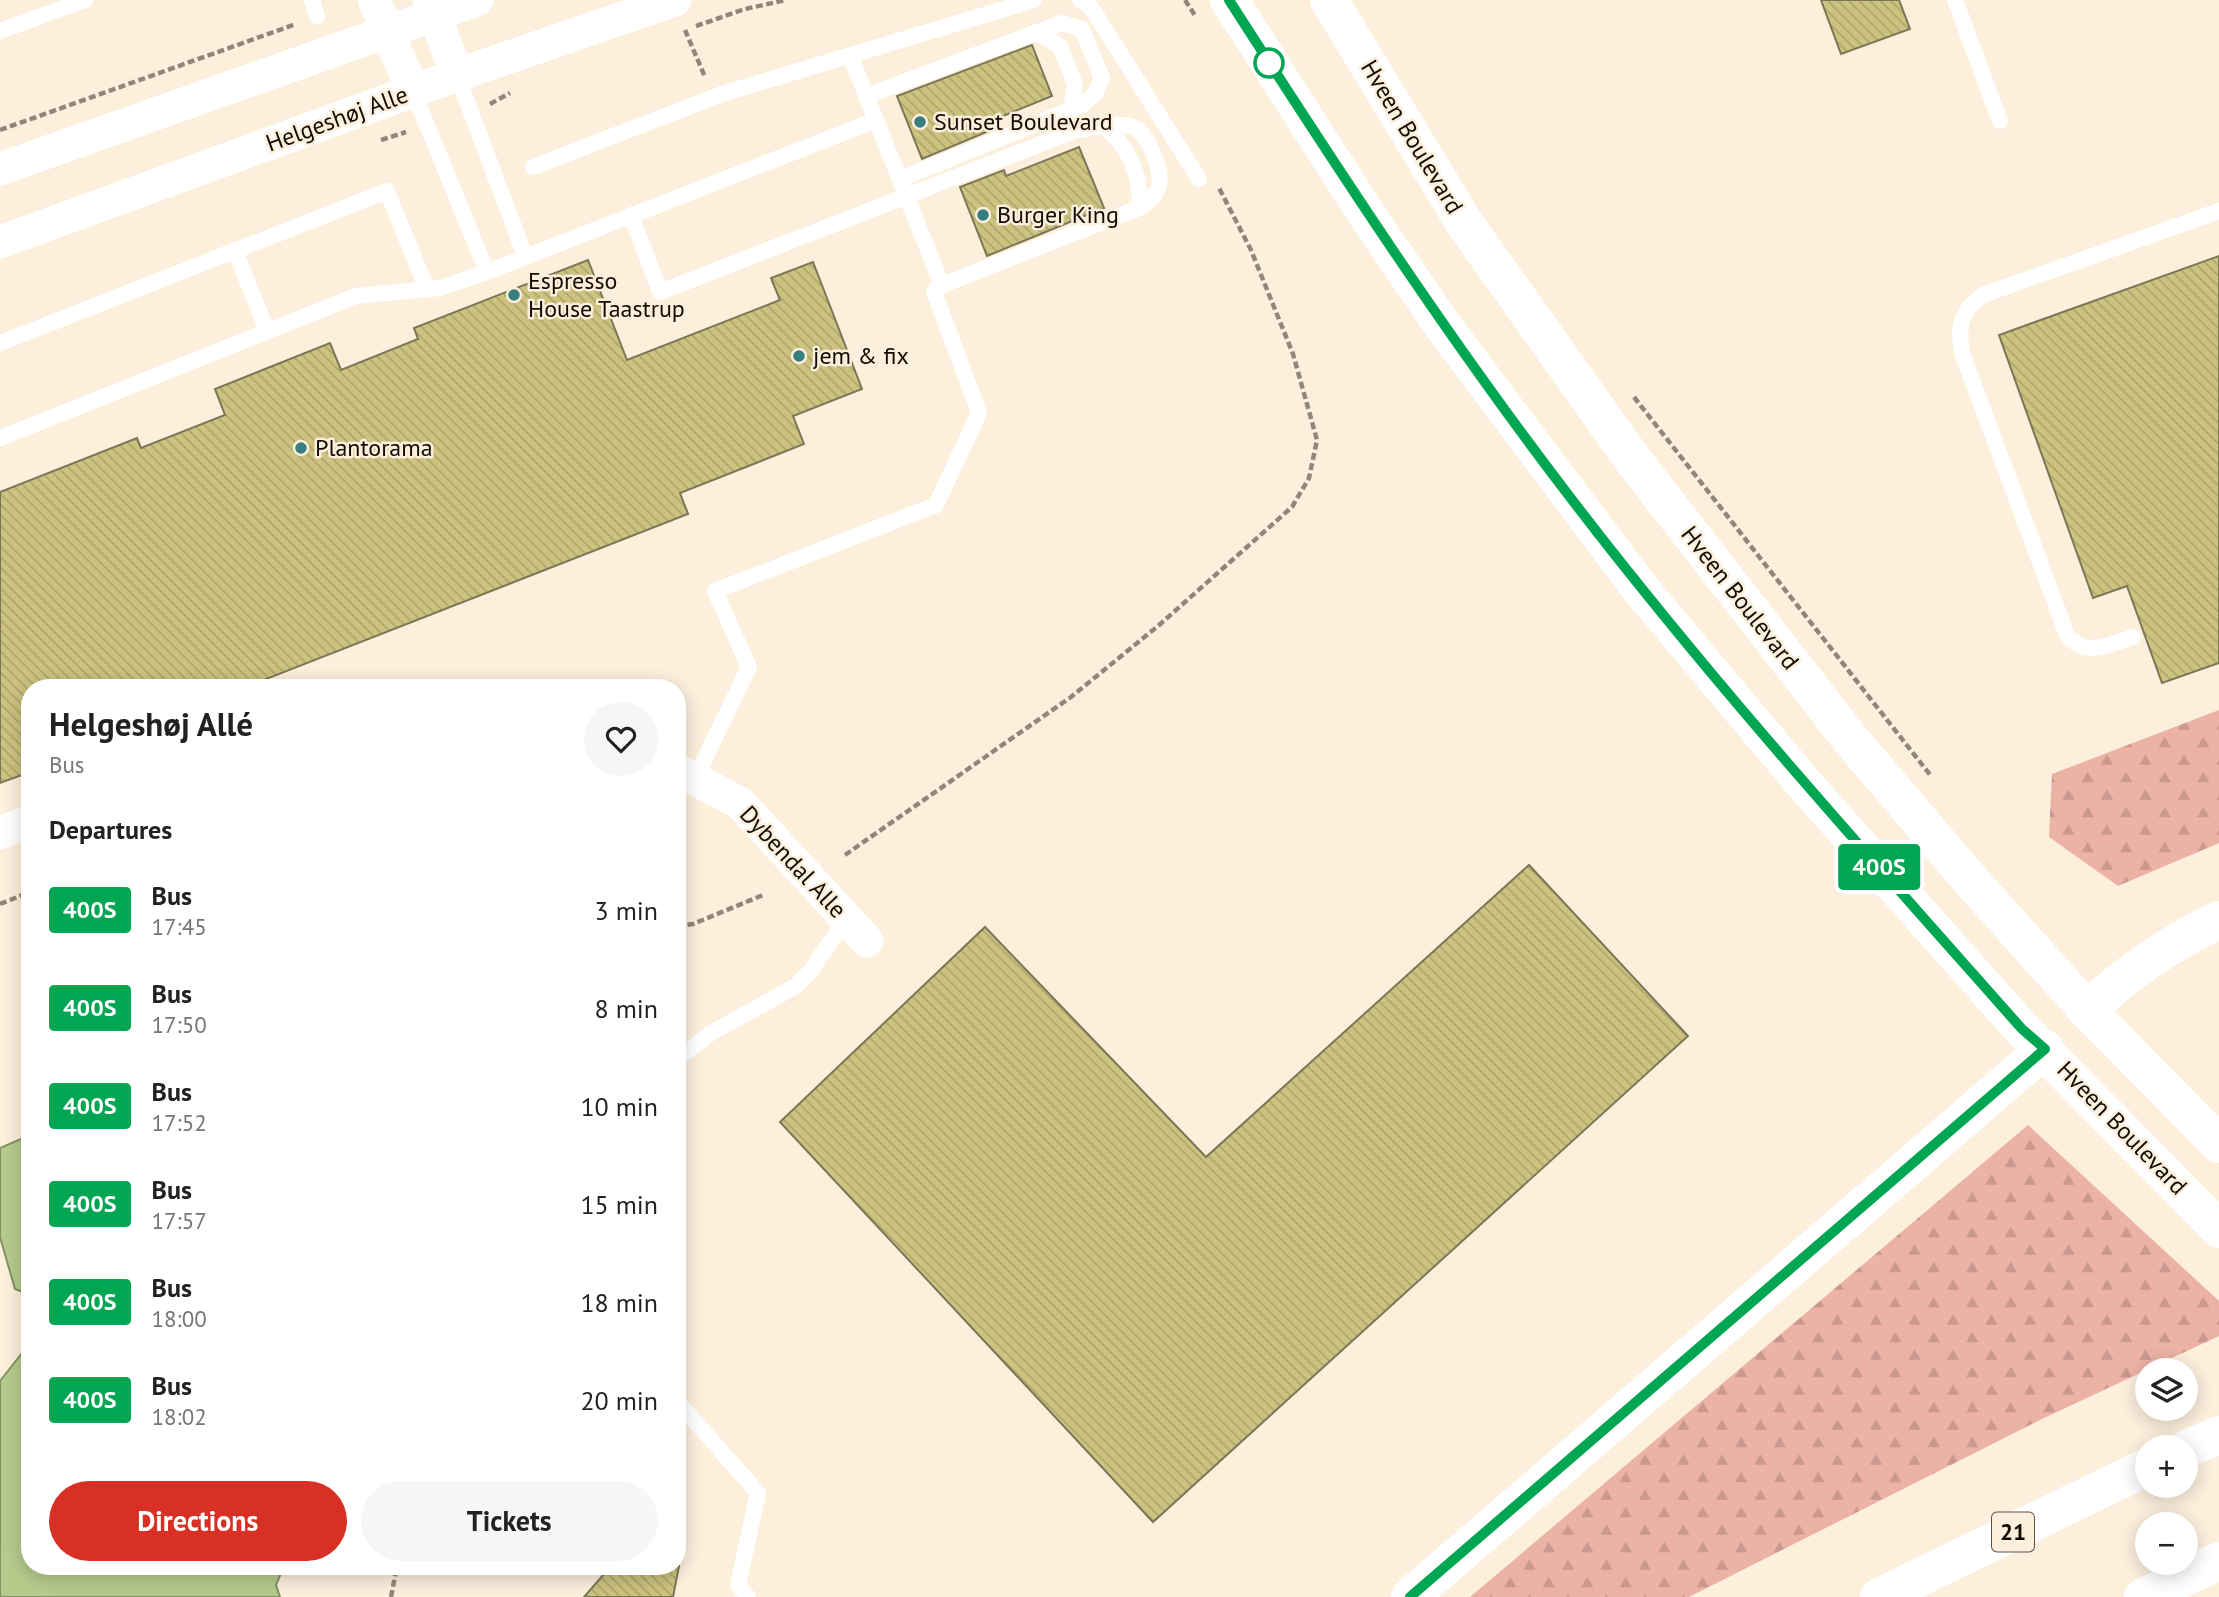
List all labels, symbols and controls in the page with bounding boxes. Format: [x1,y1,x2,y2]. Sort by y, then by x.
unlabelled marker [1254,48,1284,78]
street label: Hveen Boulevard [1354,54,1471,219]
street label: Helgeshøj Alle [262,79,412,159]
place label: Sunset Boulevard [934,106,1113,137]
marker: Sunset Boulevard [912,114,928,130]
place label: Burger King [997,199,1119,230]
marker: Burger King [975,207,991,223]
place label: Espresso House Taastrup [528,265,685,324]
marker: Espresso House Taastrup [506,287,522,303]
place label: jem & fix [813,340,909,371]
marker: jem & fix [791,348,807,364]
place label: Plantorama [315,432,433,463]
marker: Plantorama [293,440,309,456]
street label: Hveen Boulevard [1675,520,1806,676]
text: Helgeshøj Allé [49,702,253,745]
button: heart [584,702,658,776]
text: Bus [49,750,85,779]
street label: Dybendal Alle [733,799,853,924]
text: Departures [49,813,172,846]
line badge: 400S [1830,844,1928,890]
text: 400S [1852,851,1906,882]
text: Bus [152,879,192,912]
text: 400S [63,894,117,925]
text: 3 min [595,894,658,927]
text: 17:45 [152,912,207,941]
text: Bus [152,977,192,1010]
text: 400S [63,992,117,1023]
text: 8 min [595,992,658,1025]
text: 17:50 [152,1010,207,1039]
street label: Hveen Boulevard [2051,1054,2194,1201]
text: Bus [152,1075,192,1108]
text: 400S [63,1090,117,1121]
text: 10 min [580,1090,658,1123]
text: 17:52 [152,1108,207,1137]
text: Bus [152,1173,192,1206]
text: 400S [63,1188,117,1219]
text: 15 min [580,1188,658,1221]
text: 17:57 [152,1206,207,1235]
text: Bus [152,1271,192,1304]
text: 400S [63,1286,117,1317]
text: 18 min [580,1286,658,1319]
text: 18:00 [152,1304,207,1333]
map controls [2135,1358,2198,1575]
button: layers [2135,1358,2198,1421]
text: Bus [152,1369,192,1402]
text: 400S [63,1384,117,1415]
text: 20 min [580,1384,658,1417]
text: 18:02 [152,1402,207,1431]
button: + [2135,1435,2198,1498]
button: Directions [49,1481,347,1561]
button: Tickets [361,1481,658,1561]
road number: 21 [1992,1512,2034,1552]
button: − [2135,1512,2198,1575]

